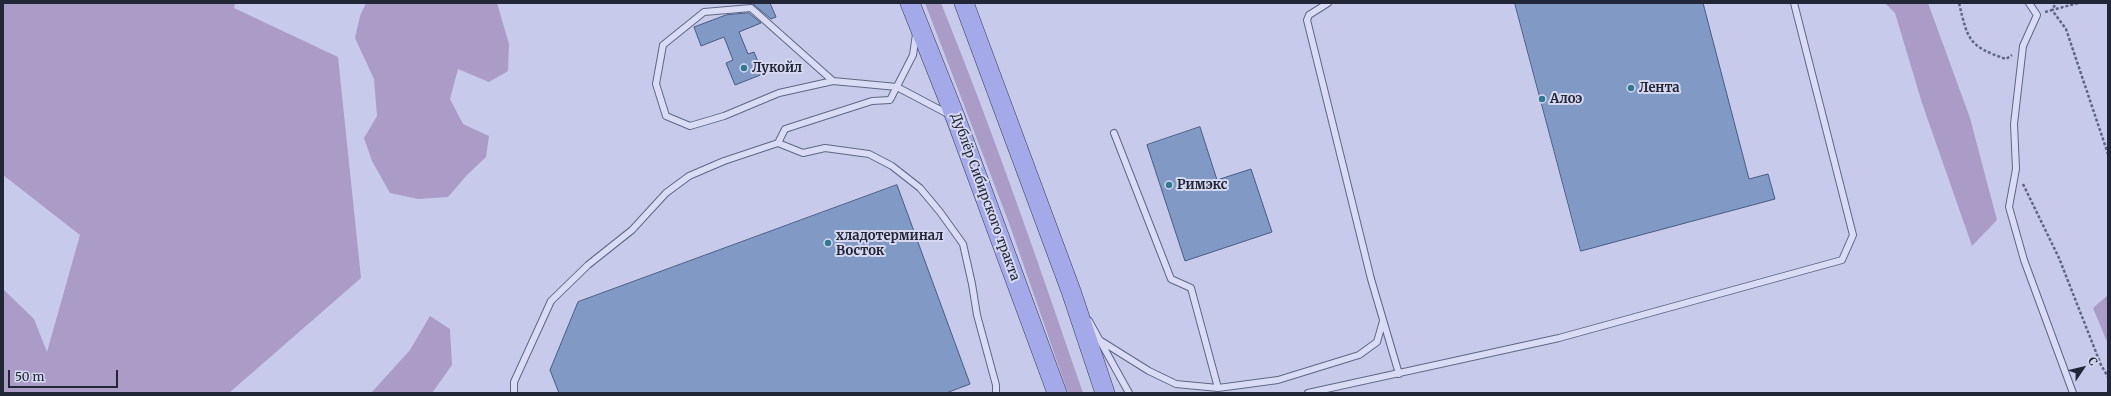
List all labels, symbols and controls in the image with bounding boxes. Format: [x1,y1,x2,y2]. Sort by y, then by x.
place label: Лукойл [752,60,802,76]
marker: Лукойл [739,63,749,73]
place label: Лента [1639,80,1680,96]
marker: Лента [1626,83,1636,93]
place label: Алоэ [1550,91,1582,107]
marker: Алоэ [1537,94,1547,104]
street label: Дублёр Сибирского тракта [947,111,1023,283]
place label: Римэкс [1177,177,1228,193]
marker: Римэкс [1164,180,1174,190]
place label: хладотерминал Восток [836,228,943,259]
marker: хладотерминал Восток [823,238,833,248]
north arrow [2063,348,2103,388]
text: С [2085,354,2101,368]
scale bar [10,362,120,388]
text: 50 m [15,369,44,384]

